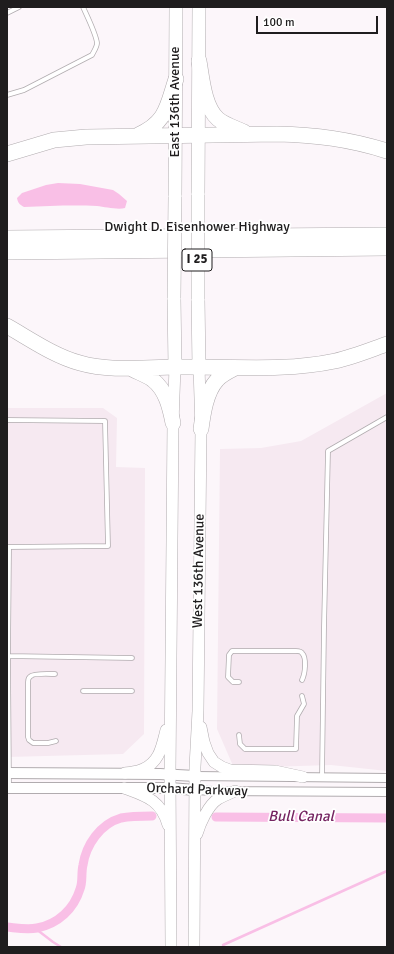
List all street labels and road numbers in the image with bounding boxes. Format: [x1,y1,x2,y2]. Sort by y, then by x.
street label: East 136th Avenue [167,46,183,158]
street label: Dwight D. Eisenhower Highway [104,219,290,235]
road number: I 25 [182,249,212,271]
street label: West 136th Avenue [190,514,208,628]
street label: Orchard Parkway [146,780,248,800]

